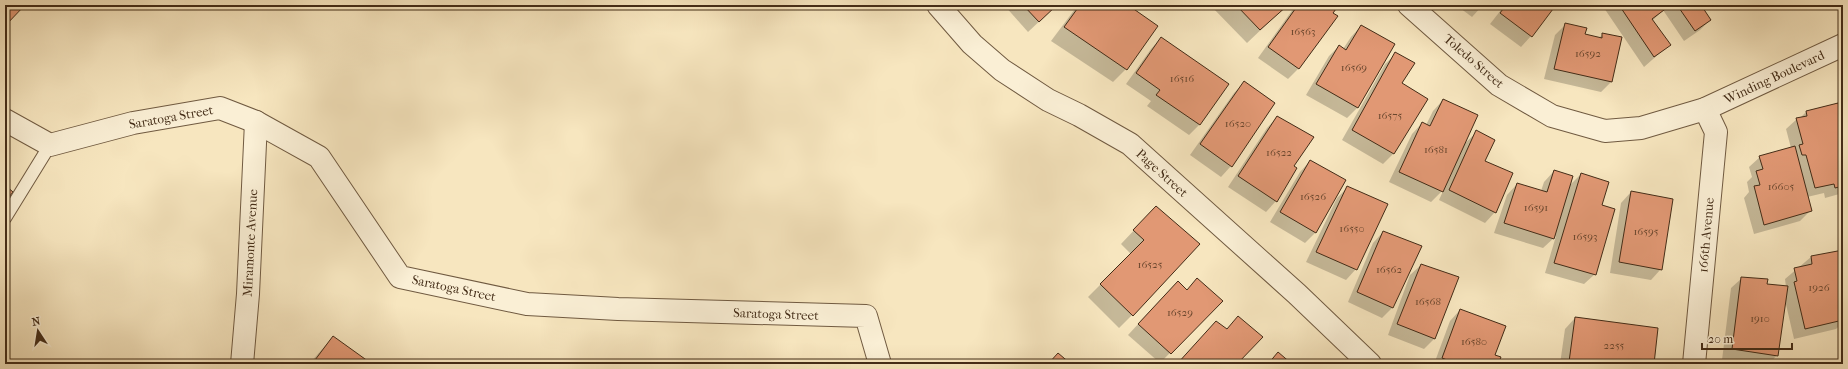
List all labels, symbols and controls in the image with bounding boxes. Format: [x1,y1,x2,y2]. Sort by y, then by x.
house number: 16563 [1290,25,1316,38]
street label: Toledo Street [1441,31,1507,91]
house number: 16592 [1575,47,1601,60]
street label: Winding Boulevard [1720,47,1827,107]
house number: 16569 [1341,61,1367,74]
house number: 16516 [1170,72,1194,85]
street label: Saratoga Street [128,102,215,132]
house number: 16575 [1378,109,1403,122]
house number: 16520 [1225,117,1251,130]
house number: 16581 [1424,143,1448,156]
street label: Page Street [1133,146,1191,200]
house number: 16522 [1266,146,1292,159]
house number: 16605 [1768,180,1795,193]
street label: Miramonte Avenue [240,188,260,297]
house number: 16526 [1300,190,1326,203]
street label: 166th Avenue [1695,196,1717,273]
house number: 16591 [1524,201,1548,214]
house number: 16550 [1339,222,1365,235]
house number: 16595 [1633,225,1659,238]
house number: 16593 [1573,230,1597,243]
house number: 16525 [1138,258,1163,271]
house number: 16562 [1376,263,1402,276]
street label: Saratoga Street [411,272,498,304]
house number: 1926 [1808,281,1830,294]
house number: 16568 [1415,295,1441,308]
street label: Saratoga Street [733,305,819,323]
house number: 16529 [1167,306,1193,319]
north arrow [18,311,58,351]
house number: 1910 [1750,312,1770,325]
text: N [31,314,42,329]
scale bar [1702,325,1792,351]
text: 20 m [1708,332,1733,346]
house number: 16580 [1461,335,1487,348]
house number: 2255 [1604,339,1625,352]

